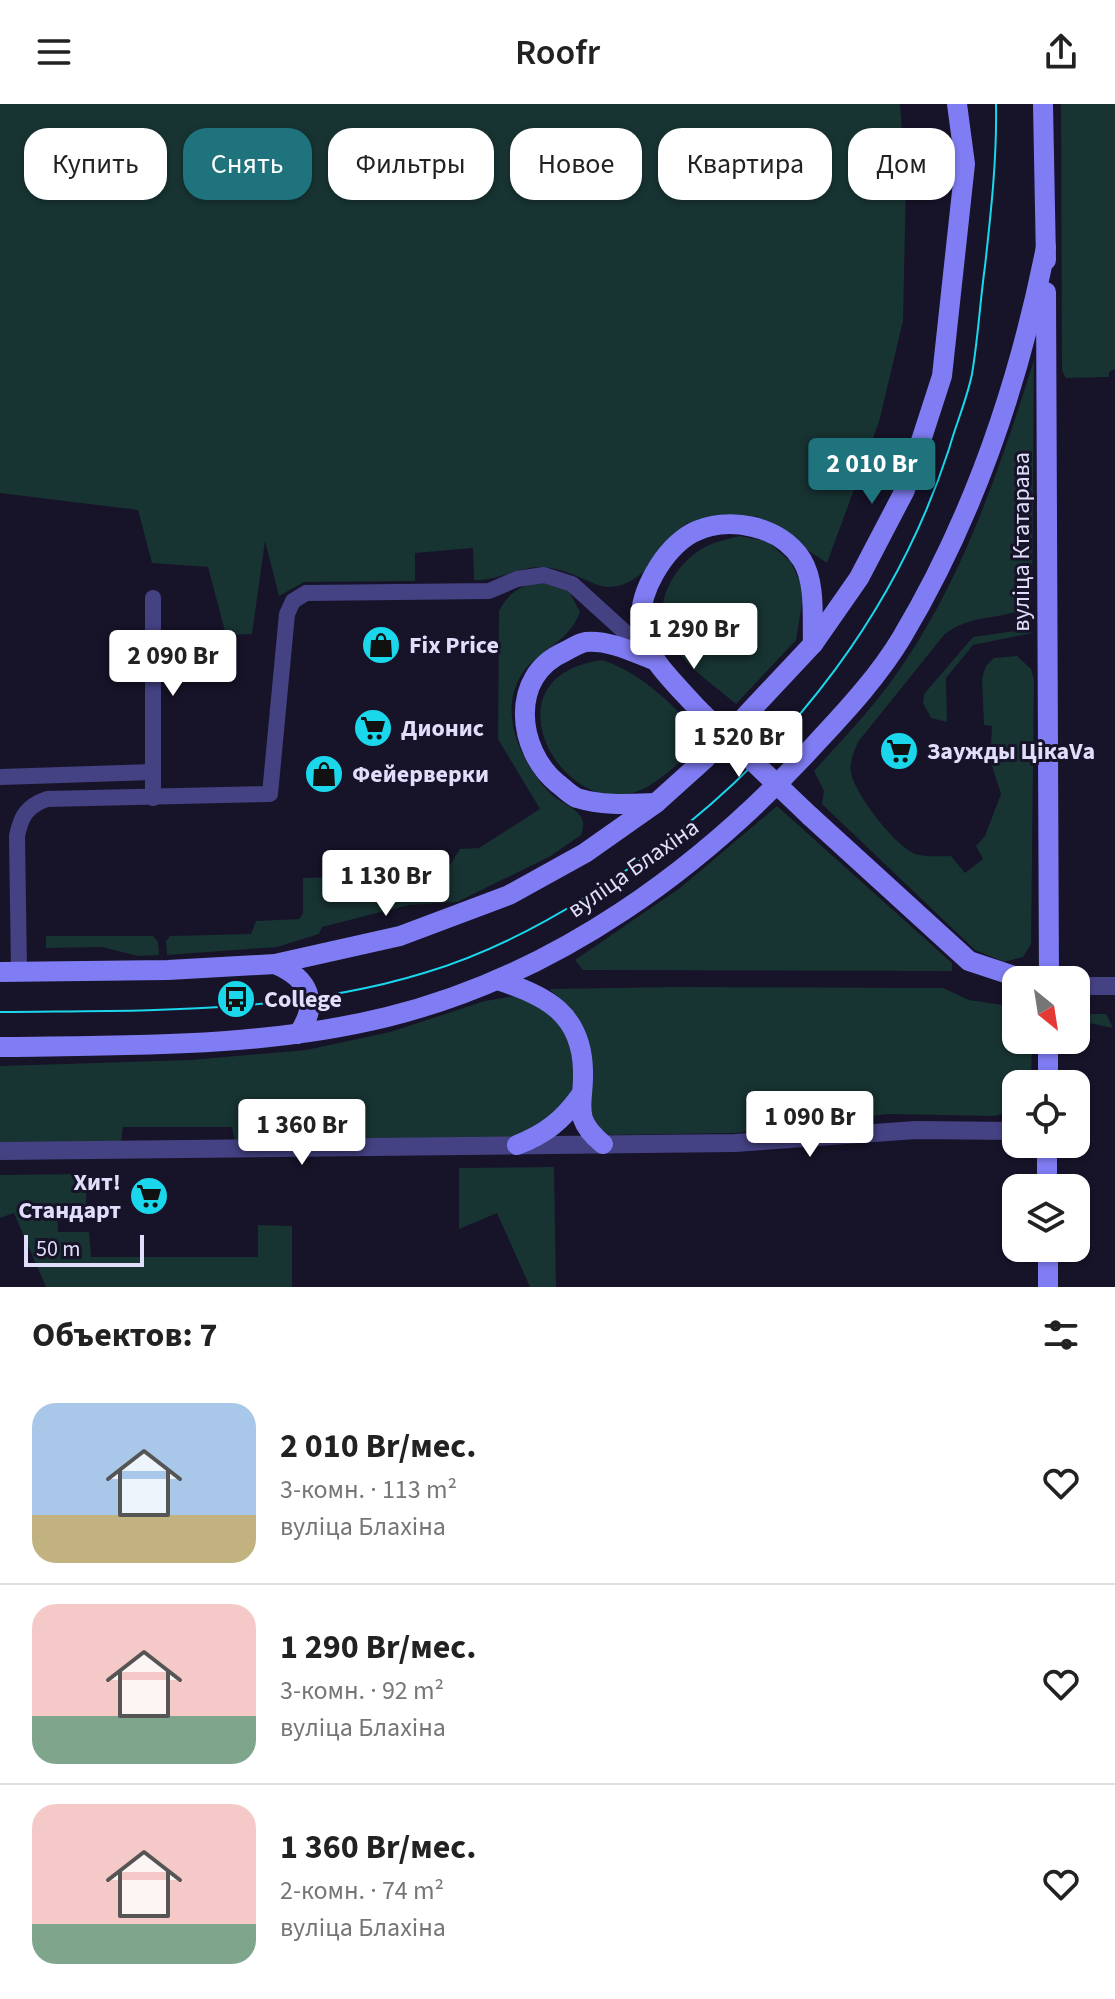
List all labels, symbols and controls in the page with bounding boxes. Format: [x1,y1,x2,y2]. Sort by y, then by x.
text: Roofr [515,27,600,78]
icon: menu [32,30,76,74]
icon: share [1039,30,1083,74]
chip: Купить [24,128,167,200]
chip: Снять [183,128,312,200]
chip: Фильтры [328,128,494,200]
chip: Новое [510,128,642,200]
chip: Квартира [658,128,832,200]
chip: Дом [848,128,955,200]
pin: 2 010 Br [789,438,955,506]
text: 2 010 Br [826,445,918,482]
street label: вуліца Ктатарава [1004,452,1039,632]
pin: 1 290 Br [611,603,777,671]
text: 1 290 Br [648,610,740,647]
shop icon: Fix Price [360,624,402,666]
place label: Fix Price [409,628,499,663]
pin: 2 090 Br [90,630,256,698]
text: 2 090 Br [127,637,219,674]
supermarket icon: Дионис [352,707,394,749]
place label: Дионис [401,711,484,746]
pin: 1 520 Br [656,711,822,779]
text: 1 520 Br [693,718,785,755]
supermarket icon: Заужды ЦікаVа [878,730,920,772]
place label: Заужды ЦікаVа [927,734,1095,769]
shop icon: Фейерверки [303,753,345,795]
place label: Фейерверки [352,757,489,792]
street label: вуліца Блахіна [561,810,706,927]
pin: 1 130 Br [303,850,469,918]
text: 1 130 Br [340,857,432,894]
north arrow [1002,966,1090,1054]
map controls [1002,966,1090,1262]
bus stop icon: College [215,978,257,1020]
place label: College [264,982,342,1017]
button: locate [1002,1070,1090,1158]
pin: 1 090 Br [727,1091,893,1159]
text: 1 090 Br [764,1098,856,1135]
pin: 1 360 Br [219,1099,385,1167]
text: 1 360 Br [256,1106,348,1143]
place label: Хит! Стандарт [18,1165,121,1228]
button: layers [1002,1174,1090,1262]
supermarket icon: Хит! Стандарт [128,1175,170,1217]
scale bar [24,1231,144,1267]
text: 50 m [36,1233,81,1265]
text: Объектов: 7 [32,1311,217,1360]
icon: filters [1039,1313,1083,1357]
text: 2 010 Br/мес. [280,1422,476,1471]
icon: home [96,1435,192,1531]
icon: heart [1039,1461,1083,1505]
text: 3-комн. · 113 m² [280,1471,457,1508]
text: вуліца Блахіна [280,1508,446,1545]
text: 1 290 Br/мес. [280,1623,476,1672]
icon: home [96,1636,192,1732]
icon: heart [1039,1662,1083,1706]
text: 3-комн. · 92 m² [280,1672,444,1709]
text: вуліца Блахіна [280,1709,446,1746]
text: 1 360 Br/мес. [280,1823,476,1872]
icon: home [96,1836,192,1932]
icon: heart [1039,1862,1083,1906]
text: 2-комн. · 74 m² [280,1872,444,1909]
text: вуліца Блахіна [280,1909,446,1946]

